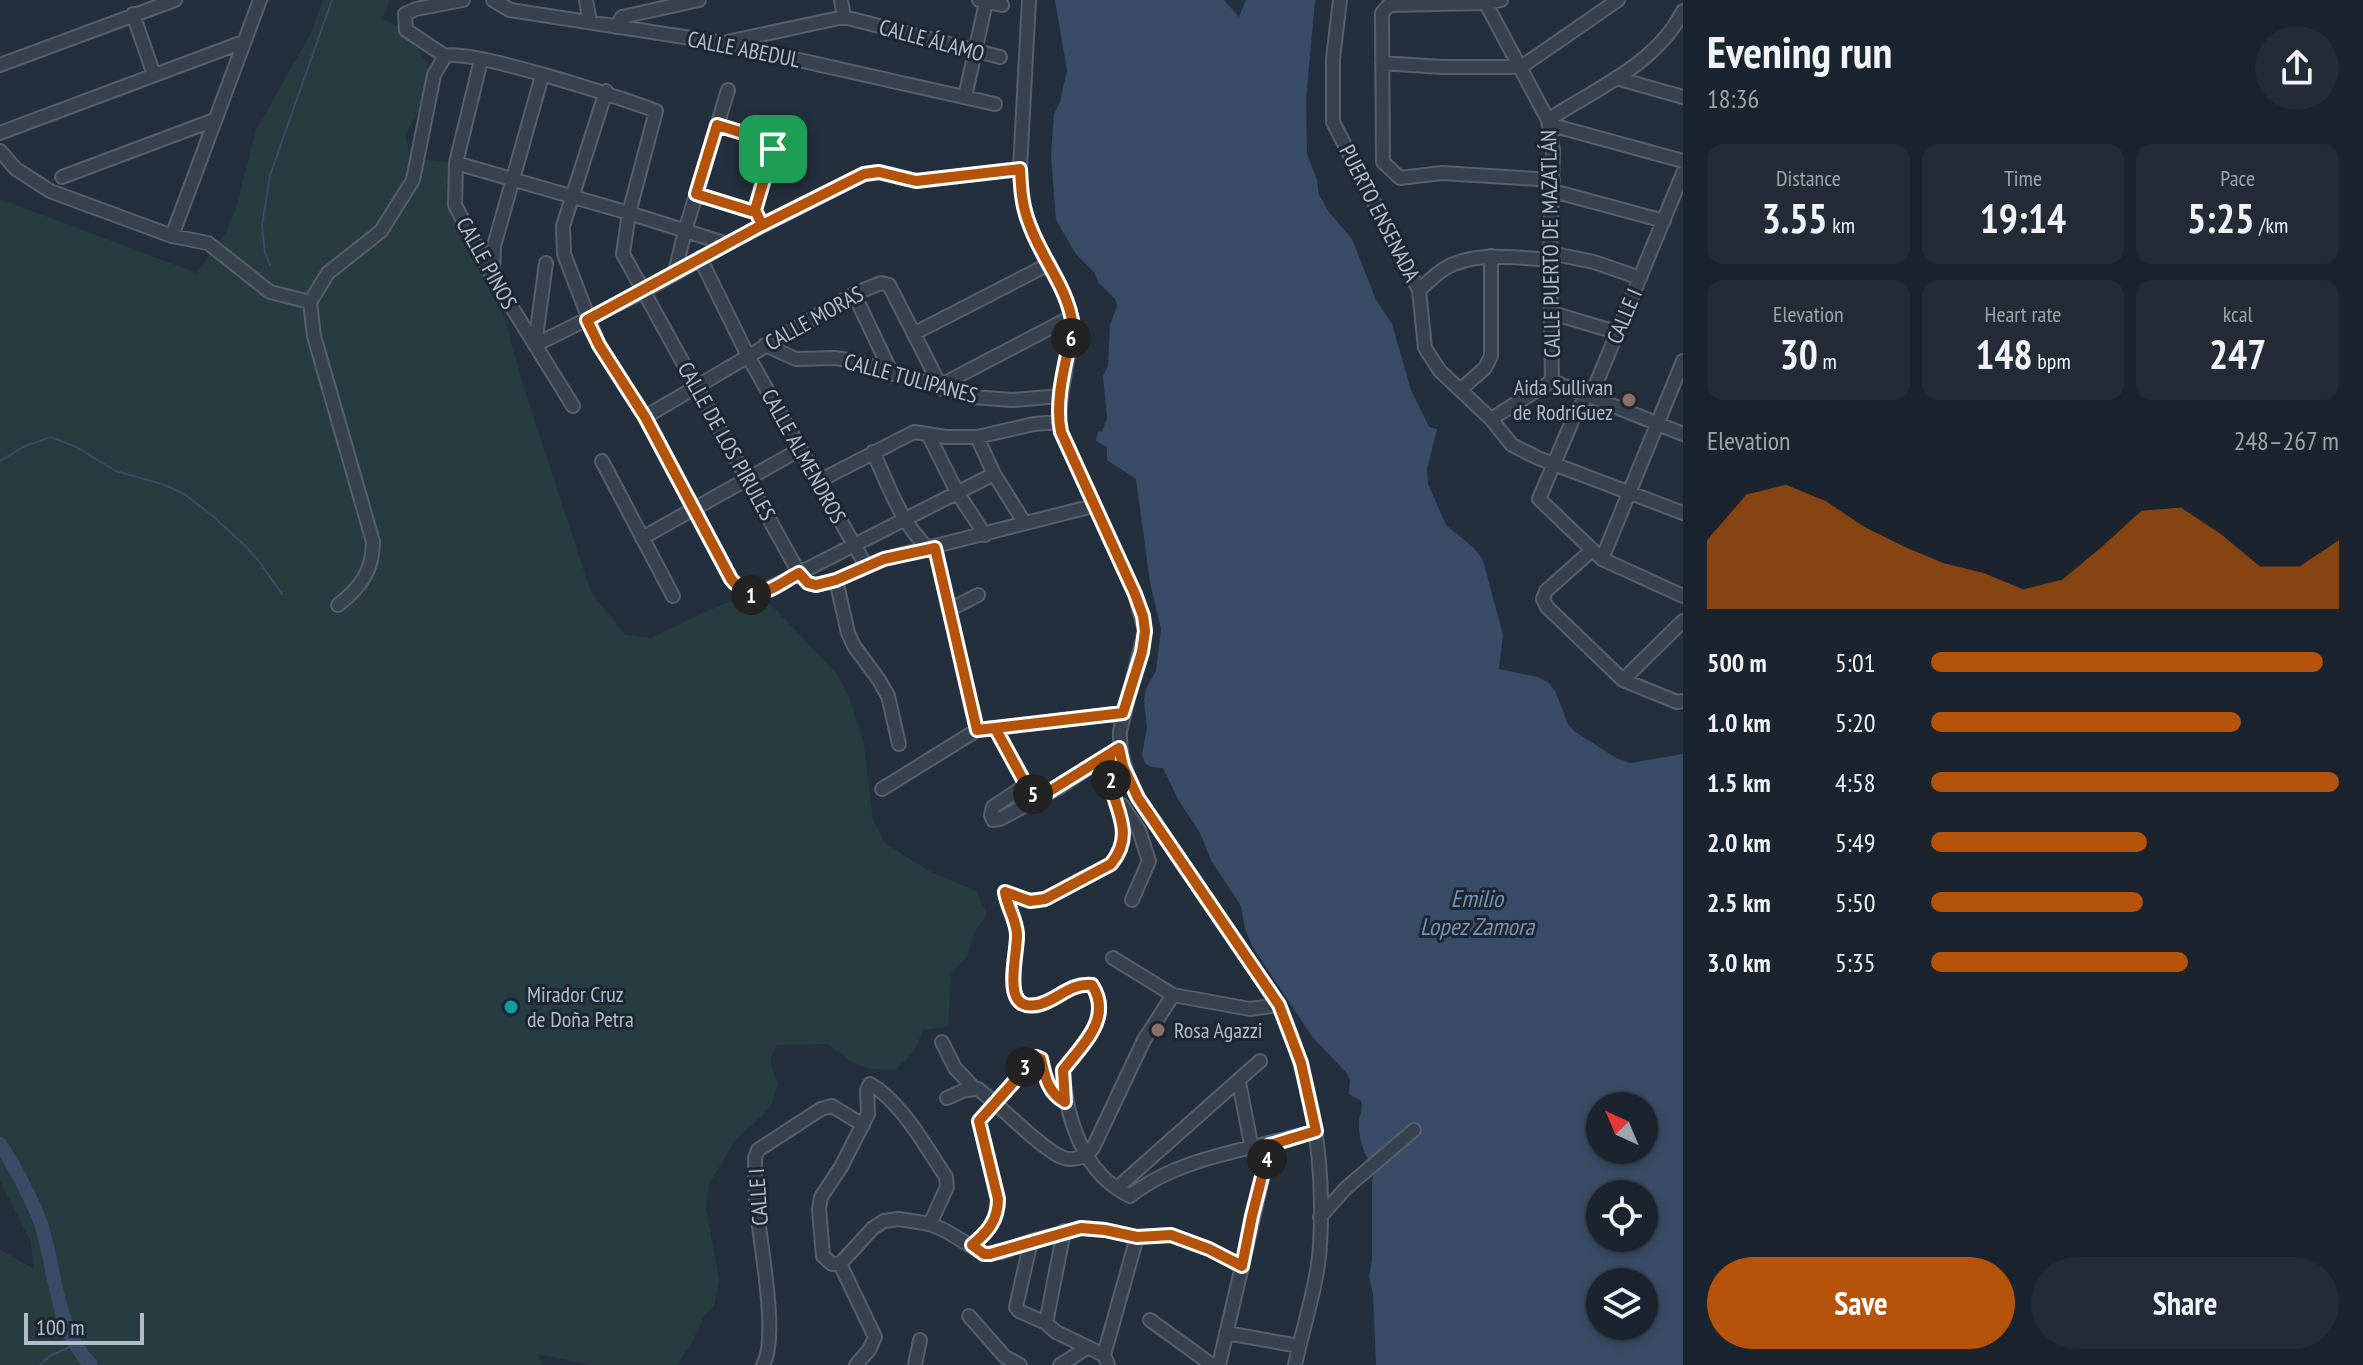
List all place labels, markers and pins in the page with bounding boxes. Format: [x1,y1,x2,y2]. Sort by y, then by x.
pin [739,115,807,183]
pin: 6 [1051,318,1091,358]
place label: Aida Sullivan de RodriGuez [1513,373,1613,426]
marker: Aida Sullivan de RodriGuez [1620,391,1638,409]
pin: 1 [731,575,771,615]
pin: 2 [1091,760,1131,800]
pin: 5 [1013,774,1053,814]
place label: Mirador Cruz de Doña Petra [527,980,634,1033]
marker: Mirador Cruz de Doña Petra [502,998,520,1016]
place label: Rosa Agazzi [1174,1016,1263,1044]
marker: Rosa Agazzi [1149,1021,1167,1039]
pin: 3 [1005,1047,1045,1087]
pin: 4 [1247,1139,1287,1179]

